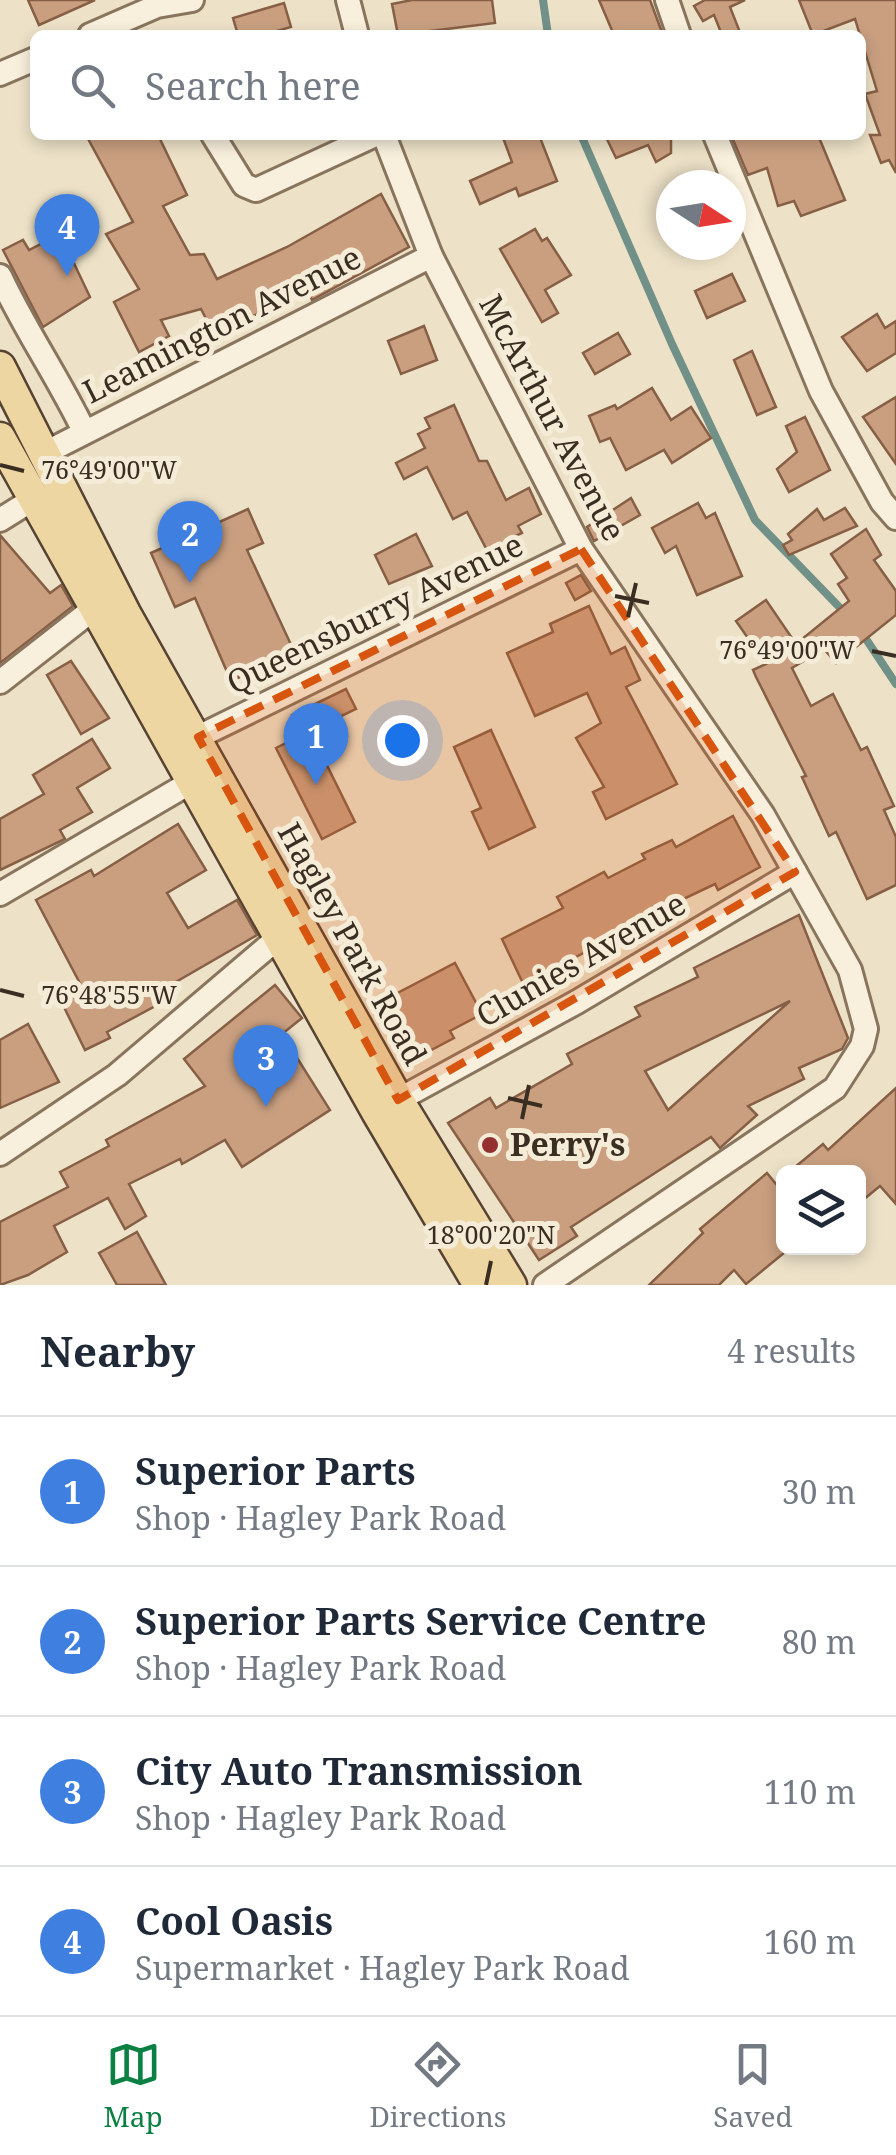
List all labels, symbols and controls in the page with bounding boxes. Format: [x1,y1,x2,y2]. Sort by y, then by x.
search box [30,30,866,140]
icon: search [65,58,120,113]
text: Search here [145,59,361,111]
north arrow [656,170,746,260]
pin: 4 [34,194,100,276]
street label: Leamington Avenue [75,235,368,412]
street label: McArthur Avenue [470,287,636,548]
text: 76°49'00"W [41,452,177,486]
pin: 2 [158,500,222,583]
street label: Queensburry Avenue [219,522,529,703]
text: 76°49'00"W [719,632,855,666]
pin: 1 [284,702,348,785]
your location [377,715,428,766]
street label: Hagley Park Road [269,815,438,1072]
street label: Clunies Avenue [468,881,693,1036]
text: 76°48'55"W [41,977,177,1011]
pin: 3 [234,1024,298,1107]
place label: Perry's [510,1122,625,1165]
marker: Perry's [479,1134,501,1156]
map controls [776,1165,866,1255]
button: layers [776,1165,866,1255]
text: 18°00'20"N [427,1217,555,1251]
text: Nearby [40,1322,195,1379]
text: 4 results [727,1329,856,1372]
text: Superior Parts [135,1444,416,1496]
text: 1 [63,1470,82,1513]
text: 30 m [782,1470,856,1513]
text: Shop · Hagley Park Road [135,1496,506,1539]
text: Superior Parts Service Centre [135,1594,707,1646]
text: 2 [63,1620,82,1663]
text: 80 m [782,1620,856,1663]
text: Shop · Hagley Park Road [135,1646,506,1689]
text: City Auto Transmission [135,1744,583,1796]
text: 3 [63,1770,82,1813]
text: 110 m [764,1770,856,1813]
text: Shop · Hagley Park Road [135,1796,506,1839]
text: Cool Oasis [135,1894,333,1946]
text: 4 [63,1920,82,1963]
text: 160 m [764,1920,856,1963]
text: Supermarket · Hagley Park Road [135,1946,630,1989]
tab: Map [103,2037,163,2135]
tab: Directions [369,2037,506,2135]
tab: Saved [713,2037,793,2135]

